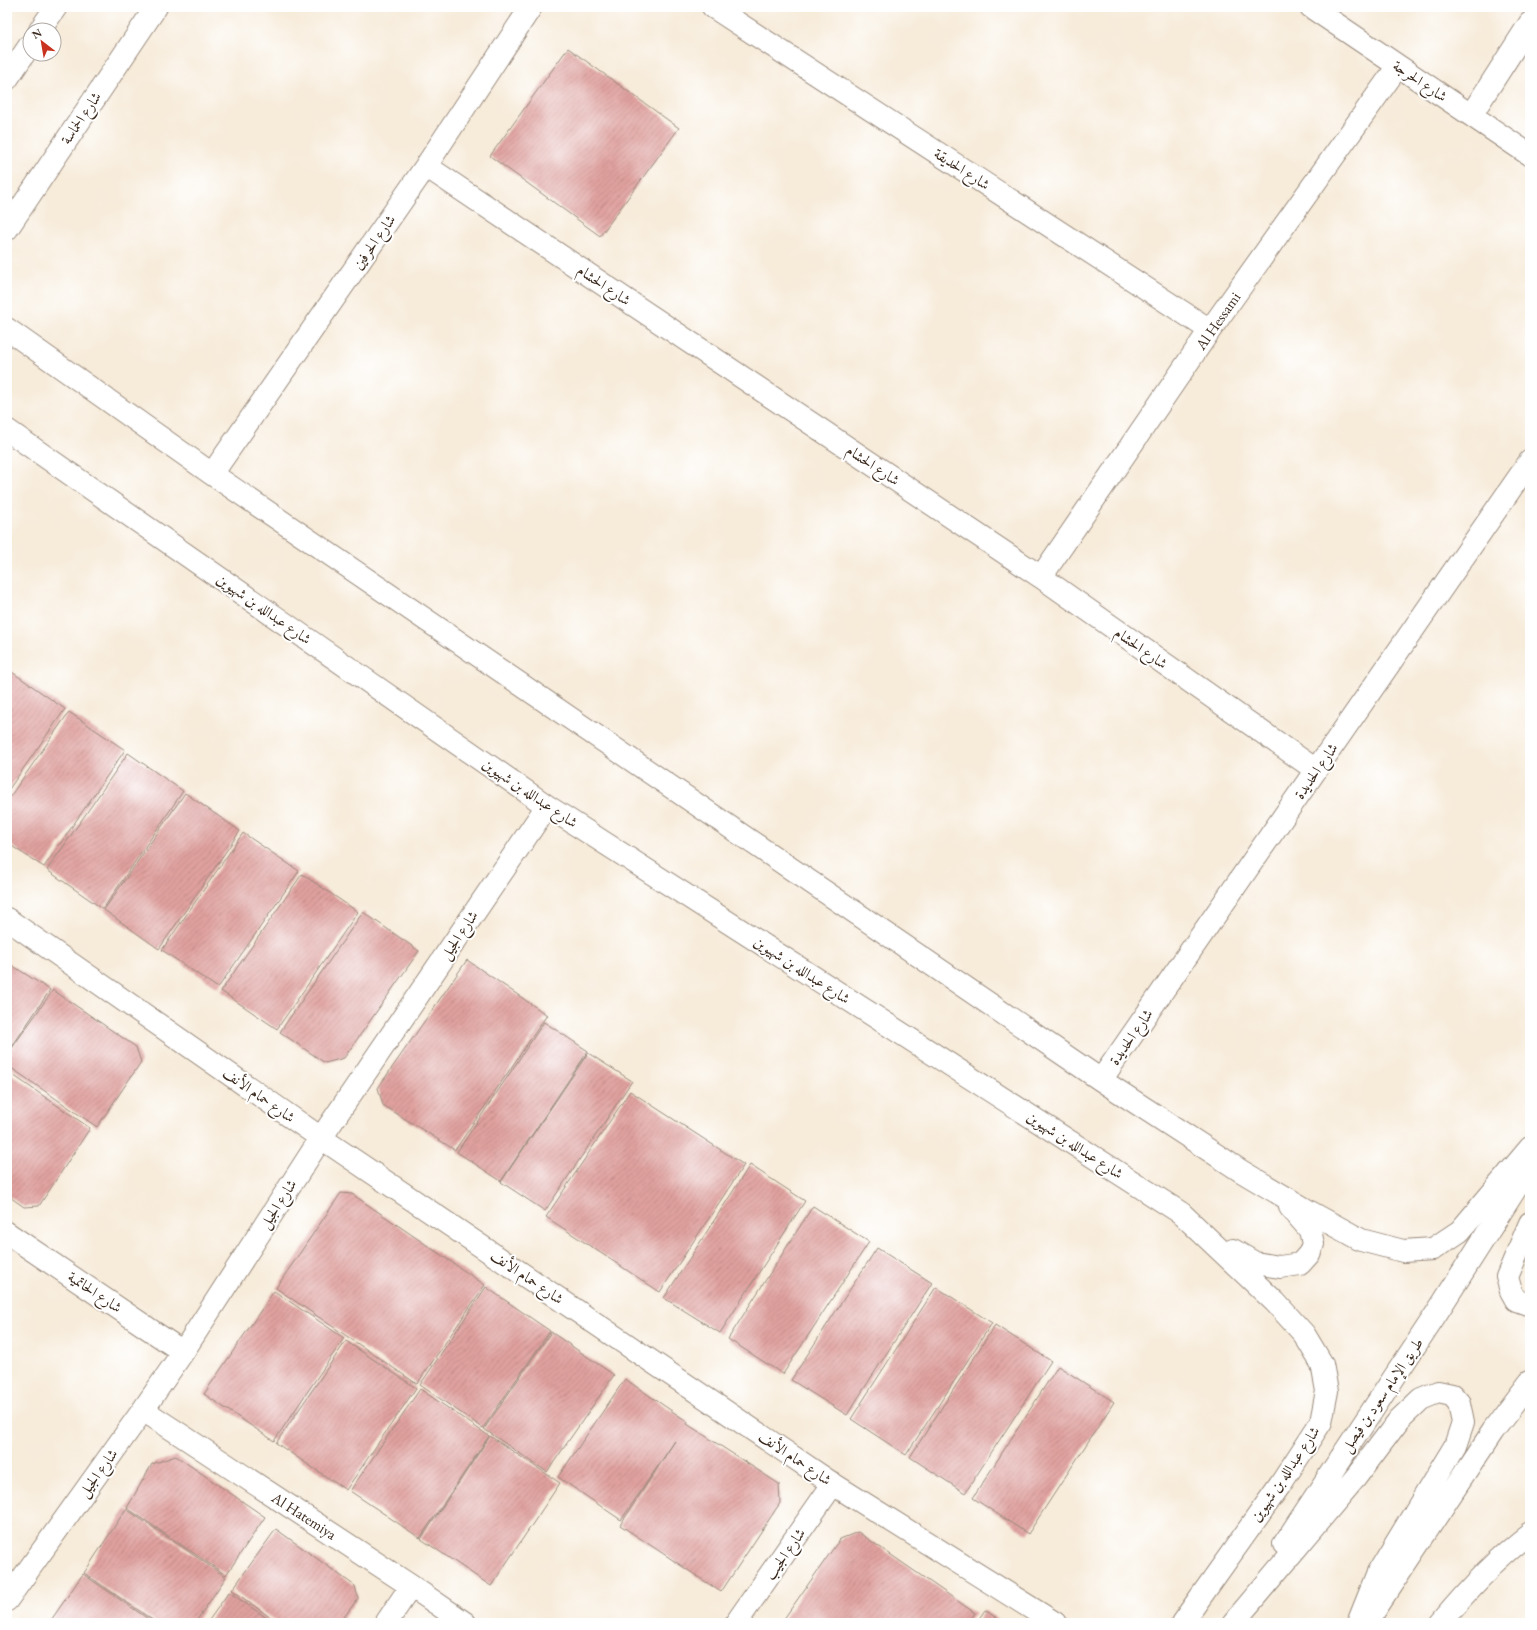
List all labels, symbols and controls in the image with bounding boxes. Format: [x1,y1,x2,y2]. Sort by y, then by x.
north arrow [22,22,62,62]
text: N [29,25,44,42]
street label: شارع الحرجة [1387,55,1451,109]
street label: شارع الحماسة [56,88,108,150]
street label: شارع الحديقة [928,143,994,197]
street label: شارع الحرفين [348,211,403,275]
street label: شارع الحشام [572,260,635,313]
street label: Al Hessami [1190,288,1244,354]
street label: شارع الحشام [841,440,904,493]
street label: شارع عبدالله بن شهيوين [211,569,315,652]
street label: شارع الحشام [1109,622,1172,676]
street label: شارع الحديدة [1289,739,1345,805]
street label: شارع عبدالله بن شهيوين [477,754,582,835]
street label: شارع الجيل [435,907,485,965]
street label: شارع عبدالله بن شهيوين [748,931,854,1011]
street label: شارع الحديدة [1104,1005,1160,1071]
street label: شارع حمام الأنف [217,1062,300,1130]
street label: شارع عبدالله بن شهيوين [1021,1106,1127,1186]
street label: شارع الجيل [255,1175,304,1234]
street label: شارع حمام الأنف [485,1244,568,1311]
street label: شارع الحاتمية [62,1267,126,1320]
street label: طريق الإمام سعود بن فيصل [1336,1334,1430,1458]
street label: شارع عبدالله بن شهيوين [1246,1422,1327,1527]
street label: شارع حمام الأنف [753,1425,836,1492]
street label: شارع الجيل [74,1445,125,1503]
street label: Al Hatemiya [267,1487,340,1544]
street label: شارع الجيب [760,1524,812,1585]

